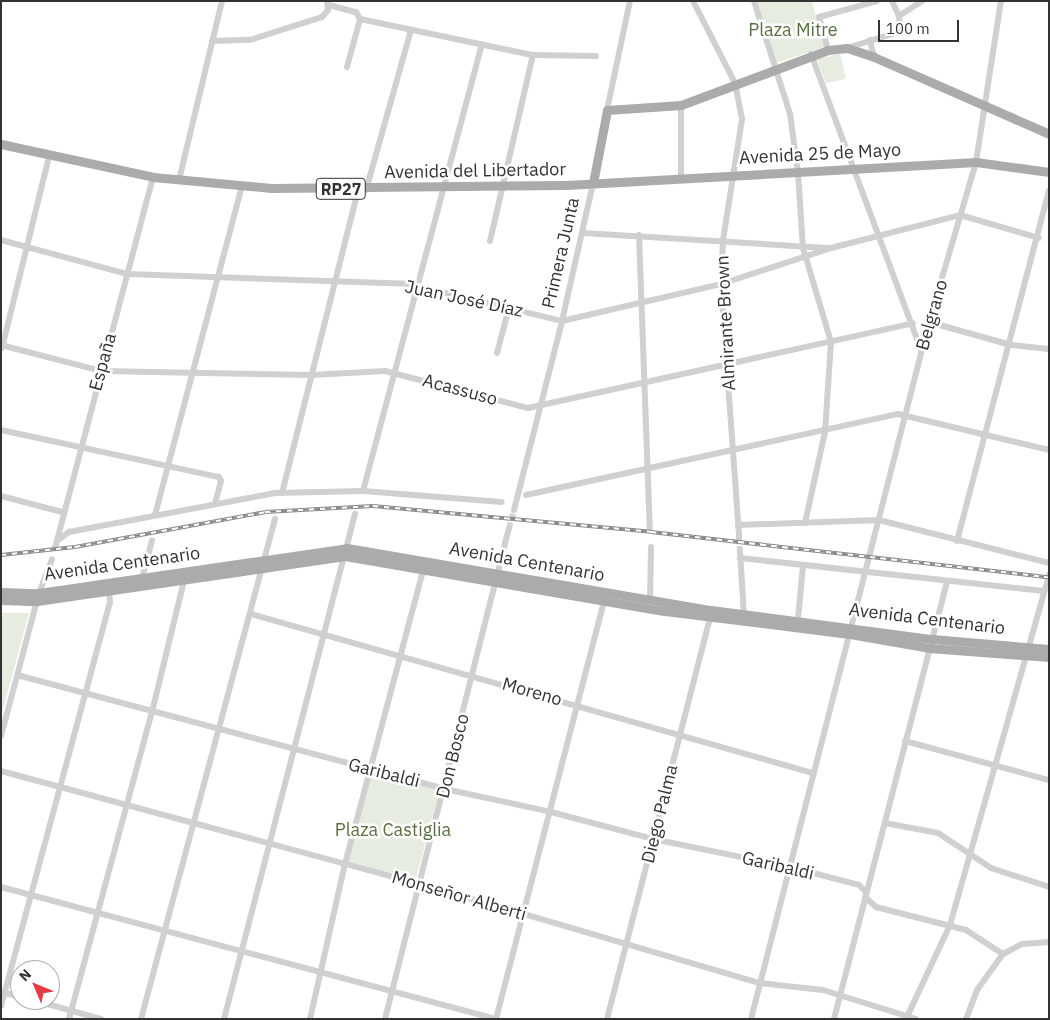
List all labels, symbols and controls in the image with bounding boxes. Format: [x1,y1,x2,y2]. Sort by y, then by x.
scale bar [880,10,961,42]
park label: Plaza Mitre [748,19,838,41]
text: 100 m [886,19,930,38]
street label: Avenida 25 de Mayo [738,139,902,169]
street label: Avenida del Libertador [384,159,566,183]
road number: RP27 [315,175,367,202]
street label: Primera Junta [538,195,584,311]
street label: Almirante Brown [712,255,740,391]
street label: Juan José Díaz [403,276,525,322]
street label: Belgrano [912,277,952,353]
street label: España [85,331,121,393]
street label: Acassuso [420,370,500,410]
street label: Avenida Centenario [448,538,606,586]
street label: Avenida Centenario [43,542,201,586]
street label: Avenida Centenario [848,599,1006,639]
street label: Moreno [500,673,564,711]
street label: Don Bosco [432,712,474,800]
street label: Garibaldi [346,754,422,792]
street label: Diego Palma [637,763,683,865]
park label: Plaza Castiglia [335,819,451,841]
street label: Garibaldi [740,847,816,885]
street label: Monseñor Alberti [389,866,529,926]
north arrow [10,960,60,1010]
text: N [15,965,35,985]

